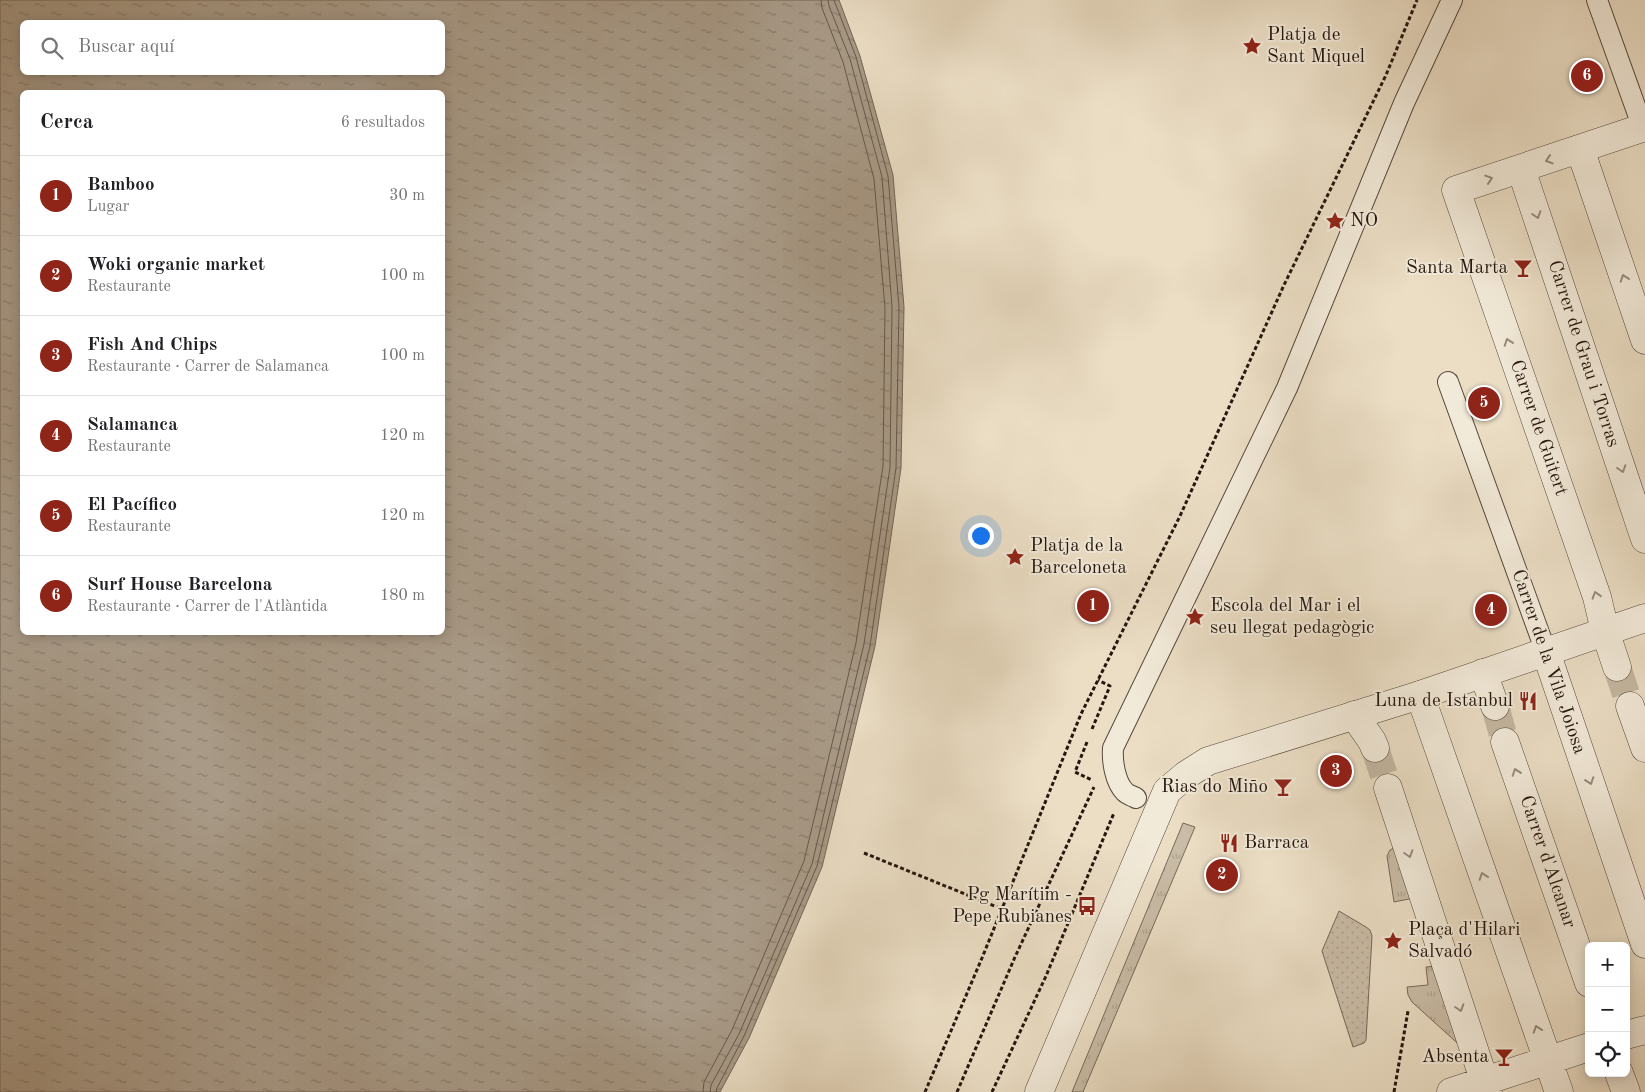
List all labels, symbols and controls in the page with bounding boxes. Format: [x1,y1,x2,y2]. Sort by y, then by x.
search box [20,20,445,75]
place label: Platja de Sant Miquel [1267,26,1365,67]
icon: search [38,34,66,62]
place icon: Platja de Sant Miquel [1241,35,1263,57]
text: Buscar aquí [78,38,174,57]
pin: 6 [1571,57,1603,95]
text: Cerca [40,112,93,133]
text: 6 resultados [341,115,425,131]
one-way arrow [1545,154,1554,164]
one-way arrow [1484,175,1492,185]
text: Bamboo [87,176,155,195]
text: 1 [51,188,61,204]
text: 30 m [389,188,425,204]
text: Lugar [87,199,129,215]
place icon: NO [1324,210,1346,232]
one-way arrow [1531,210,1541,219]
place label: NO [1350,212,1378,231]
text: Woki organic market [87,256,265,275]
bar icon: Santa Marta [1512,257,1534,279]
street label: Carrer de Grau i Torras [1544,258,1622,450]
place label: Santa Marta [1406,259,1509,278]
text: 2 [51,268,61,284]
text: 100 m [380,268,425,284]
one-way arrow [1619,274,1629,282]
text: Restaurante [87,279,171,295]
text: Fish And Chips [87,336,217,355]
one-way arrow [1504,338,1514,347]
text: 3 [51,348,61,364]
text: 100 m [380,348,425,364]
street label: Carrer de Guitert [1506,358,1570,498]
text: Restaurante · Carrer de Salamanca [87,359,329,375]
pin: 5 [1468,384,1500,422]
text: Salamanca [87,416,178,435]
text: 4 [51,428,61,444]
text: 120 m [380,428,425,444]
text: Restaurante [87,439,171,455]
one-way arrow [1616,464,1626,472]
text: El Pacífico [87,496,177,515]
text: 5 [51,508,61,524]
text: 120 m [380,508,425,524]
text: Restaurante [87,519,171,535]
your location [968,523,994,549]
place label: Platja de la Barceloneta [1030,537,1128,578]
place icon: Platja de la Barceloneta [1004,546,1026,568]
street label: Carrer de la Vila Joiosa [1507,567,1589,757]
text: Surf House Barcelona [87,576,272,595]
pin: 1 [1077,587,1109,625]
text: 6 [51,588,61,604]
text: 180 m [380,588,425,604]
pin: 4 [1475,591,1507,629]
one-way arrow [1591,591,1601,599]
place label: Escola del Mar i el seu llegat pedagògic [1210,597,1374,638]
text: Restaurante · Carrer de l'Atlàntida [87,599,328,615]
place icon: Escola del Mar i el seu llegat pedagògic [1184,606,1206,628]
restaurant icon: Luna de Istanbul [1517,690,1539,712]
place label: Luna de Istanbul [1374,692,1513,711]
pin: 3 [1320,752,1352,790]
one-way arrow [1511,768,1521,776]
bar icon: Rias do Miño [1272,776,1294,798]
one-way arrow [1584,777,1594,785]
place label: Rias do Miño [1161,778,1268,797]
street label: Carrer d'Alcanar [1515,793,1579,931]
restaurant icon: Barraca [1218,832,1240,854]
place label: Barraca [1244,834,1310,853]
one-way arrow [1403,849,1413,858]
pin: 2 [1206,856,1238,894]
one-way arrow [1479,872,1489,881]
place label: Pg Marítim - Pepe Rubianes [952,886,1072,927]
bus stop icon: Pg Marítim - Pepe Rubianes [1076,895,1098,917]
place label: Plaça d'Hilari Salvadó [1408,921,1520,962]
place icon: Plaça d'Hilari Salvadó [1382,930,1404,952]
map controls [1585,942,1630,1077]
button: + [1585,942,1630,987]
button: − [1585,987,1630,1032]
one-way arrow [1454,1004,1464,1012]
one-way arrow [1533,1025,1543,1034]
button: locate [1585,1032,1630,1077]
bar icon: Absenta [1493,1046,1515,1068]
place label: Absenta [1421,1048,1490,1067]

